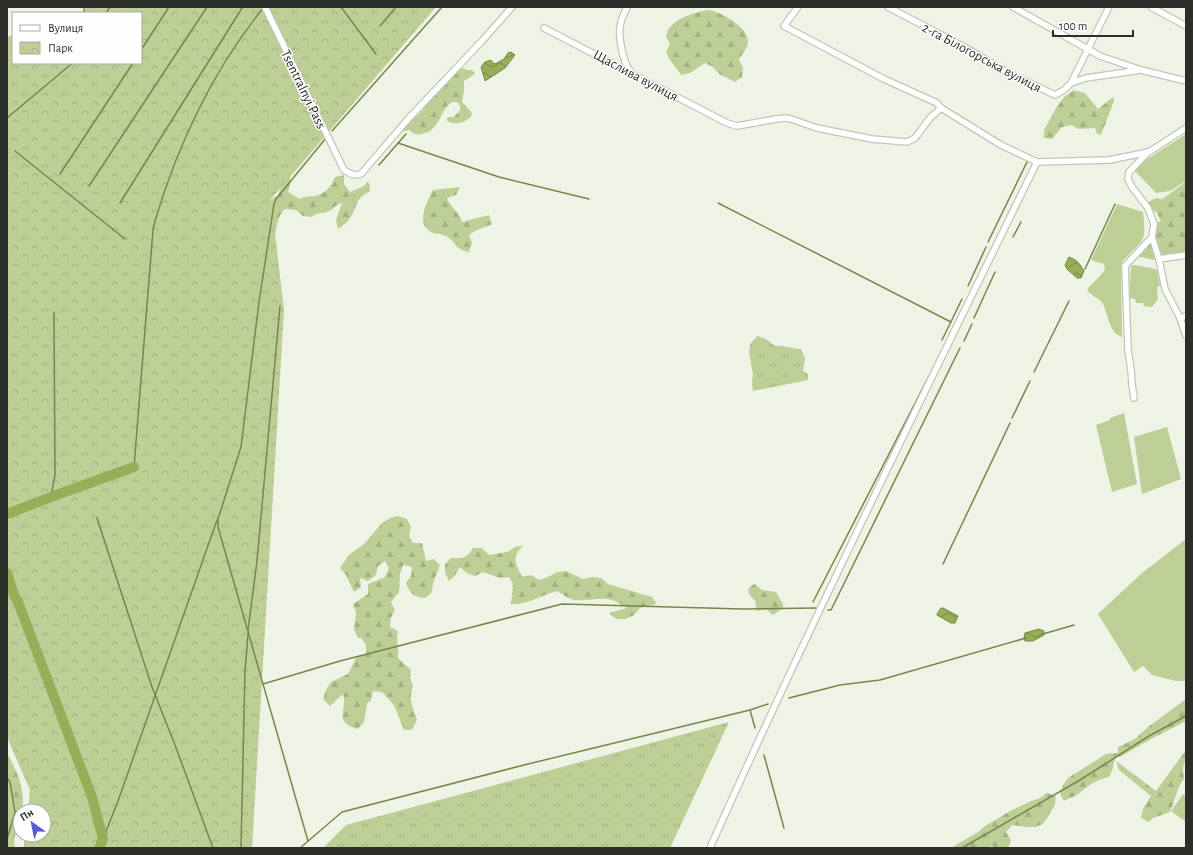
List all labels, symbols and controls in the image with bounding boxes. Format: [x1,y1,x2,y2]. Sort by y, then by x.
legend [12,12,142,64]
scale bar [1053,12,1133,38]
street label: 2-га Білогорська вулиця [919,20,1044,95]
text: 100 m [1059,20,1087,32]
text: Вулиця [48,22,83,35]
text: Парк [48,42,73,54]
street label: Tsentralnyi Pass [278,48,328,131]
street label: Щаслива вулиця [591,48,680,104]
north arrow [12,803,52,843]
text: Пн [18,807,35,823]

